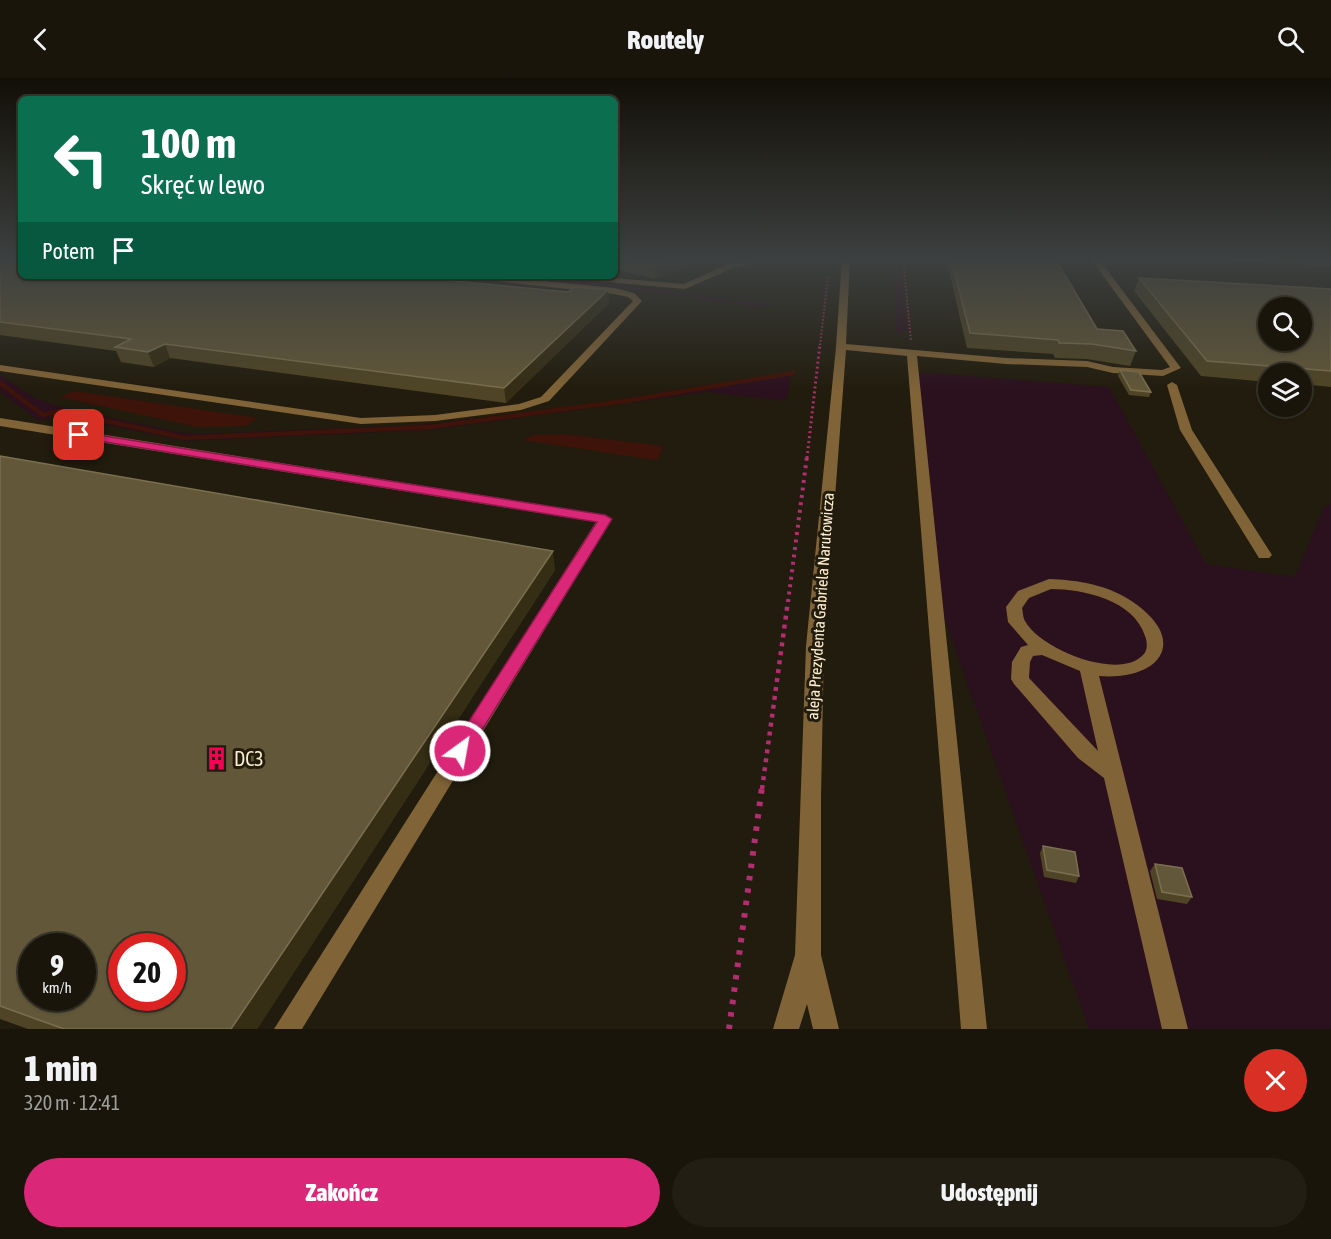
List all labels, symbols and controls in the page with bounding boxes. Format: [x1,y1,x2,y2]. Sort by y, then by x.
icon: back [24,23,57,56]
icon: search [1274,23,1307,56]
text: Routely [627,24,704,55]
text: 100 m [141,119,236,167]
icon: left [42,120,120,198]
text: Skręć w lewo [141,169,265,200]
icon: arrive [107,234,140,267]
text: Potem [42,238,95,264]
map controls [1258,297,1312,417]
button: search [1258,297,1312,351]
button: layers [1258,363,1312,417]
pin [53,409,104,460]
icon: arrive [62,418,95,451]
street label: aleja Prezydenta Gabriela Narutowicza [803,492,838,720]
position arrow [428,719,492,783]
building icon: DC3 [203,745,229,771]
place label: DC3 [234,747,264,770]
speed limit sign: 20 [108,933,186,1011]
text: 9 [50,948,64,982]
text: km/h [42,979,72,996]
text: 1 min [24,1047,98,1089]
button: close [1244,1049,1307,1112]
text: 320 m · 12:41 [24,1091,120,1114]
button: Zakończ [24,1158,660,1227]
button: Udostępnij [672,1158,1307,1227]

